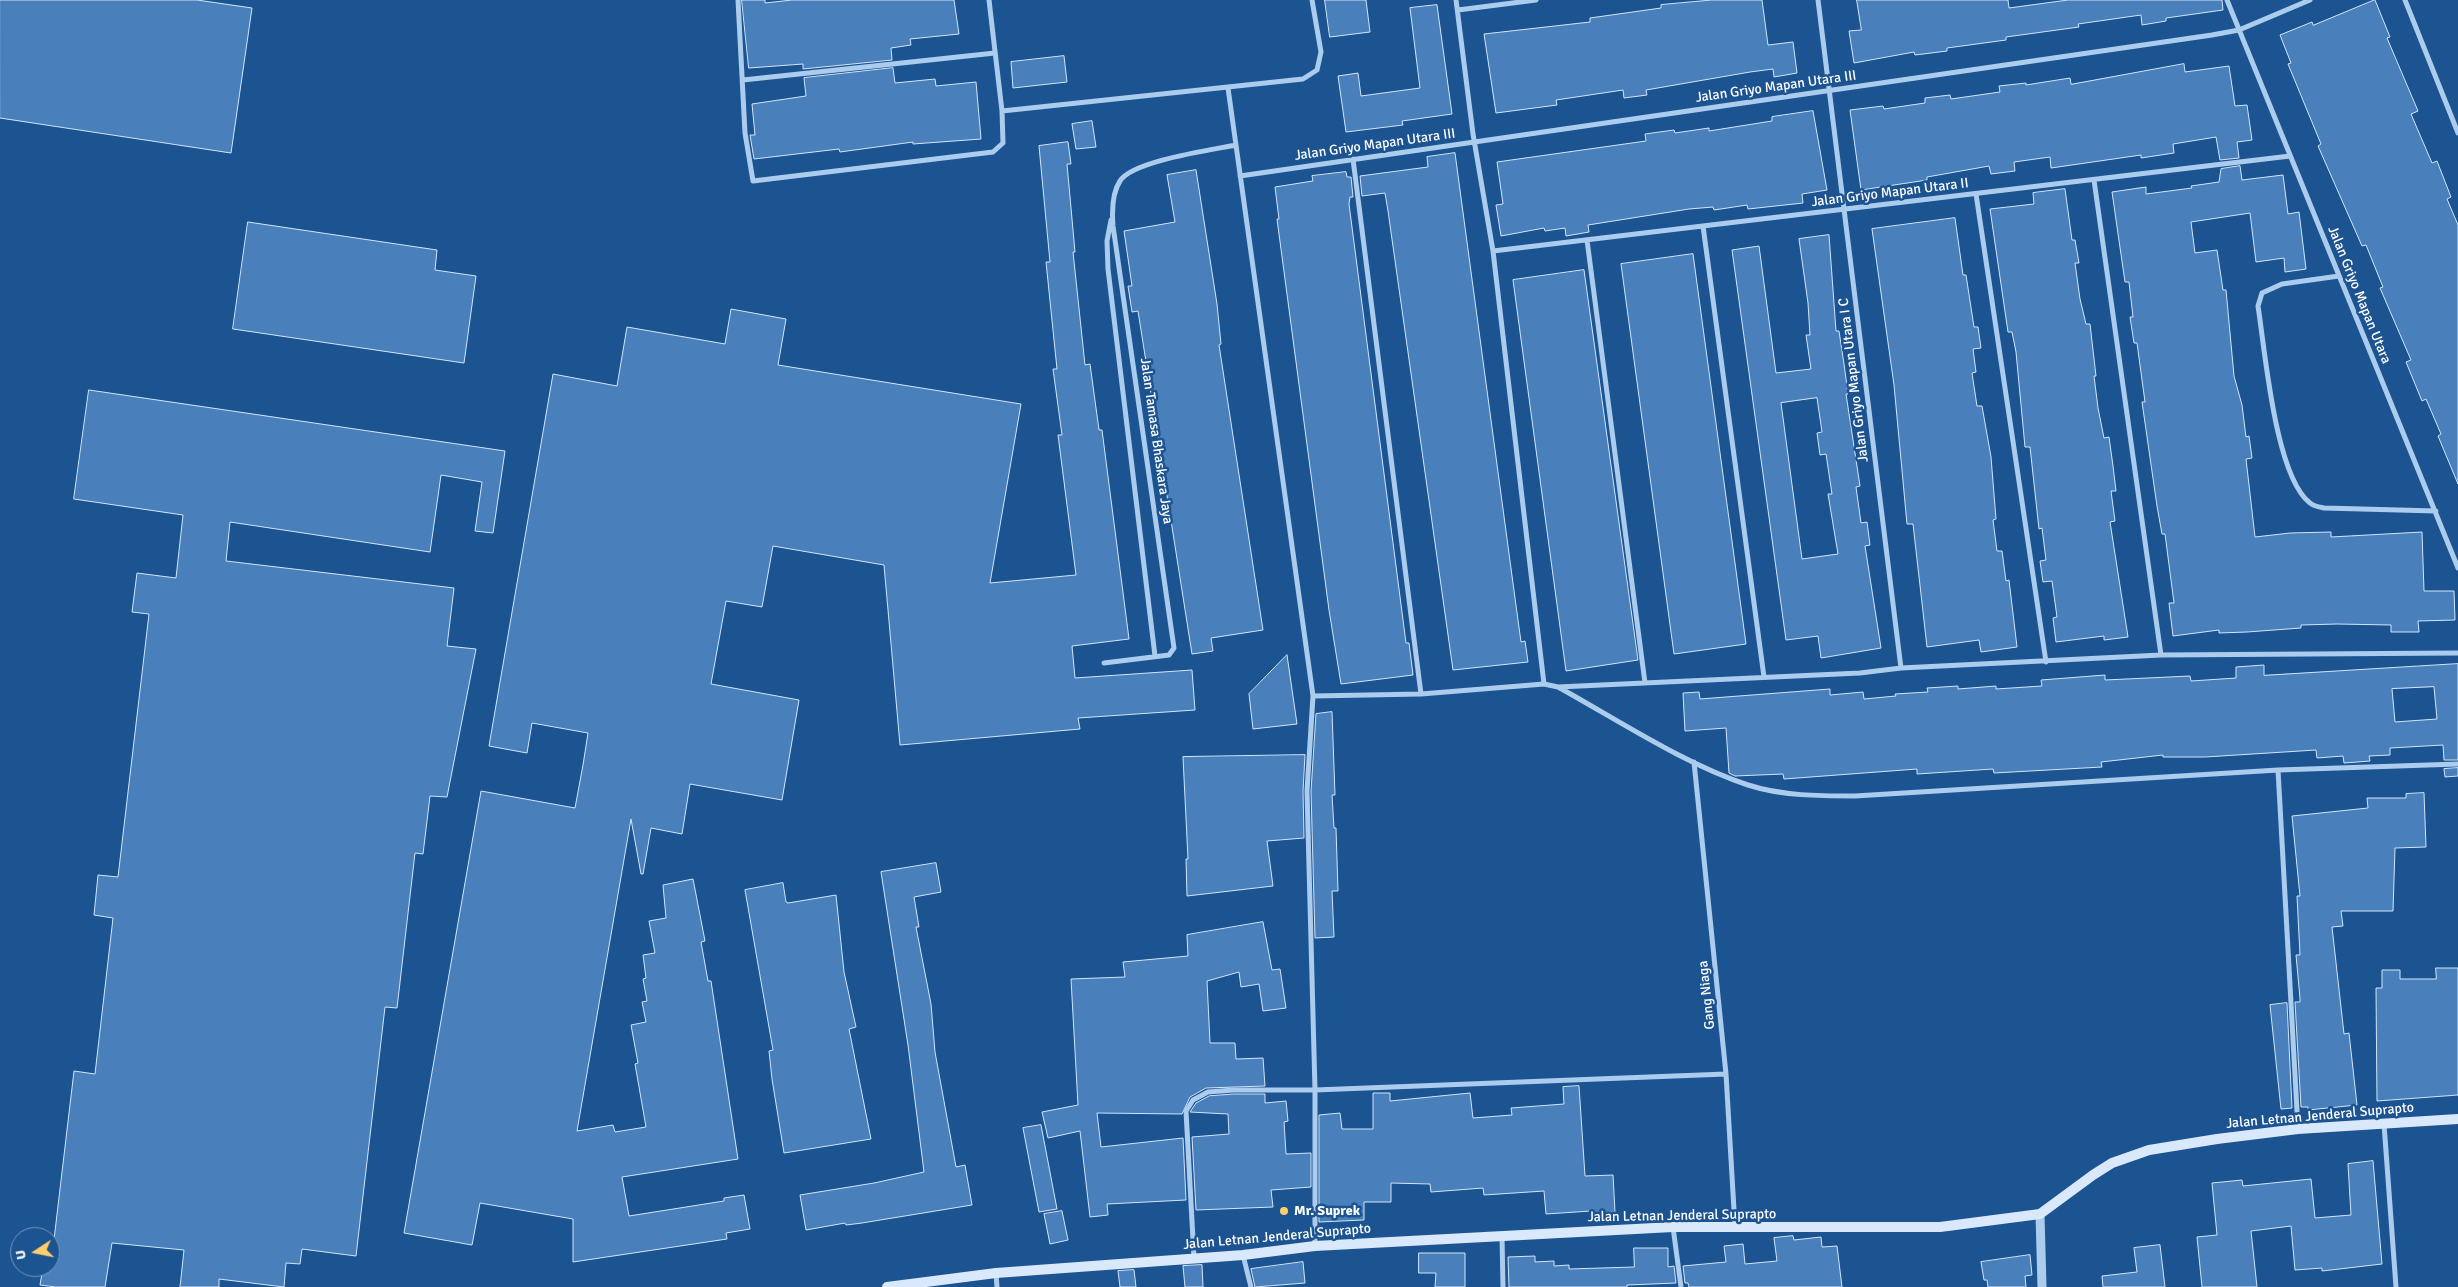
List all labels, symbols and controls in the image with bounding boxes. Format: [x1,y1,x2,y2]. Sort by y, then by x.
street label: Jalan Griyo Mapan Utara III [1694,67,1858,107]
street label: Jalan Griyo Mapan Utara III [1293,125,1457,165]
street label: Jalan Griyo Mapan Utara II [1810,175,1970,211]
street label: Jalan Griyo Mapan Utara [2324,224,2394,366]
street label: Jalan Griyo Mapan Utara I C [1836,297,1872,463]
street label: Jalan Tamasa Bhaskara Jaya [1136,357,1176,525]
street label: Gang Niaga [1695,960,1719,1030]
street label: Jalan Letnan Jenderal Suprapto [2225,1099,2415,1133]
place label: Mr. Suprek [1294,1203,1360,1219]
marker: Mr. Suprek [1278,1205,1290,1217]
street label: Jalan Letnan Jenderal Suprapto [1588,1206,1776,1226]
street label: Jalan Letnan Jenderal Suprapto [1182,1220,1372,1254]
north arrow [10,1227,60,1277]
text: U [12,1249,30,1261]

